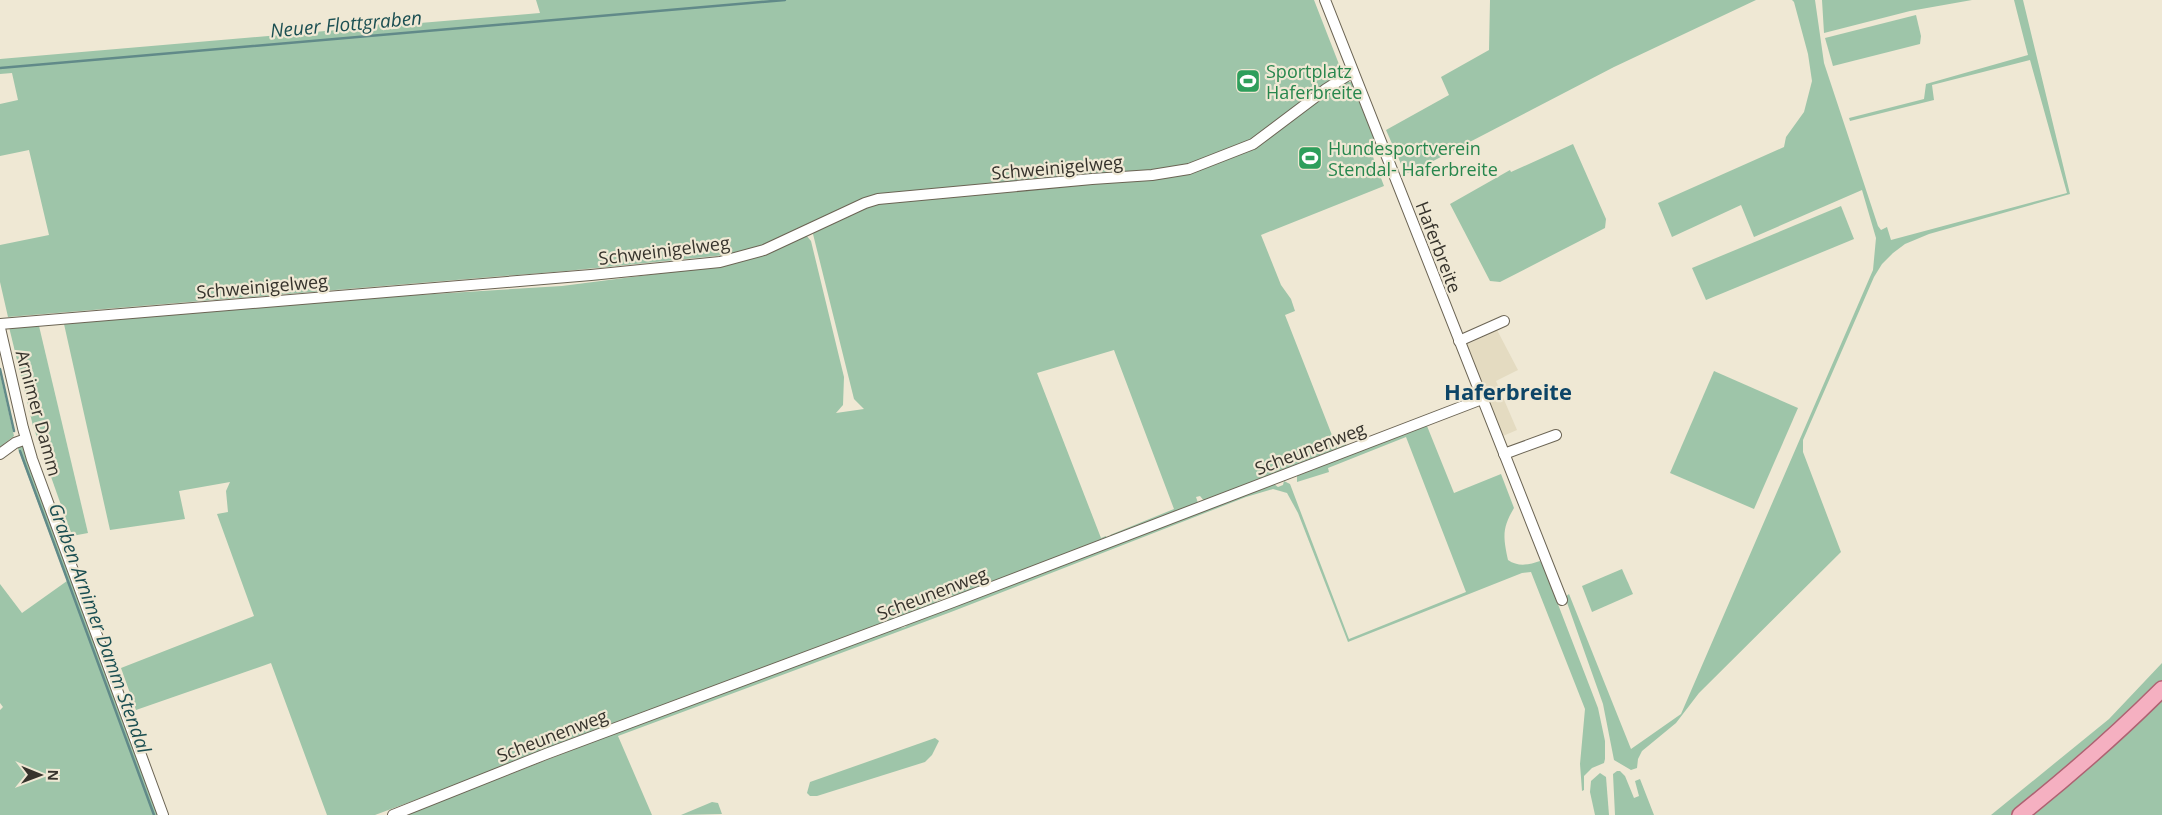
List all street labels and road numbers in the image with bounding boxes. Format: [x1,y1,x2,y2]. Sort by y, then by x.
street label: Schweinigelweg [990,149,1124,185]
street label: Haferbreite [1411,198,1467,296]
street label: Schweinigelweg [597,230,731,270]
street label: Schweinigelweg [195,268,329,304]
street label: Arnimer Damm [11,347,67,479]
street label: Scheunenweg [1251,416,1369,480]
street label: Scheunenweg [873,561,991,625]
street label: Scheunenweg [493,703,611,767]

